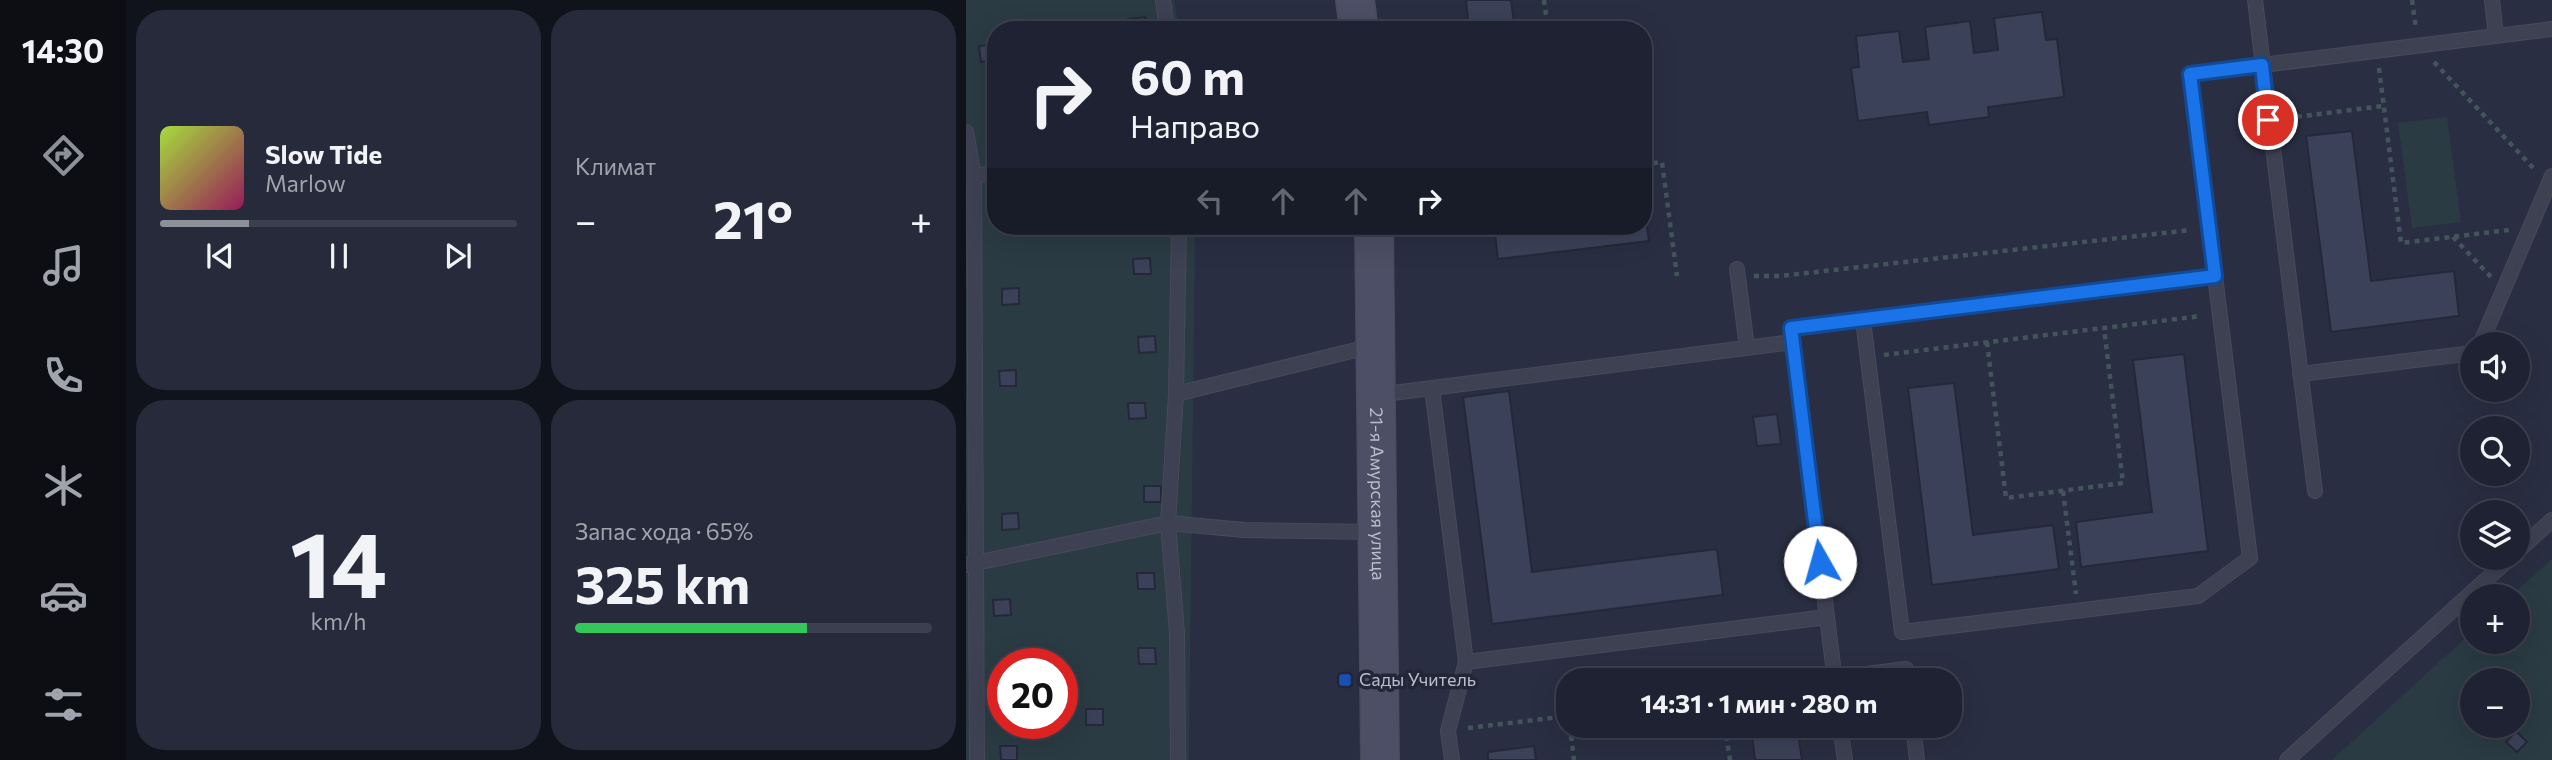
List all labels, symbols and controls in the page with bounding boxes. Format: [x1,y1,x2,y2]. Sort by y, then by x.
text: 14:30 [22,30,104,70]
text: 60 m [1130,45,1245,105]
icon: right [1015,49,1106,140]
pin [2238,90,2298,150]
icon: arrive [2249,101,2287,139]
text: Направо [1130,105,1260,145]
icon: directions [39,131,88,180]
text: Slow Tide [265,138,382,169]
text: Климат [575,152,656,180]
text: Marlow [265,169,346,197]
icon: left [1191,182,1229,220]
icon: ahead [1264,182,1302,220]
icon: ahead [1337,182,1375,220]
icon: right [1410,182,1448,220]
text: 21° [713,186,793,250]
text: − [575,196,597,243]
text: + [910,196,932,243]
icon: previous [201,237,239,275]
icon: pause [320,237,358,275]
icon: next [439,237,477,275]
icon: music [39,241,88,290]
map controls [2460,332,2530,738]
button: sound [2460,332,2530,402]
icon: phone [39,351,88,400]
street label: 21-я Амурская улица [1366,407,1390,581]
button: search [2460,416,2530,486]
icon: climate [39,461,88,510]
button: layers [2460,500,2530,570]
text: 14 [290,505,387,617]
text: Запас хода · 65% [575,517,753,545]
position arrow [1783,525,1857,599]
text: 325 km [575,551,750,615]
icon: car [39,571,88,620]
button: + [2460,584,2530,654]
text: km/h [311,607,366,635]
speed limit sign: 20 [987,648,1078,739]
place label: Сады Учитель [1359,668,1476,690]
button: − [2460,668,2530,738]
marker: Сады Учитель [1337,672,1353,688]
icon: filters [39,680,88,729]
text: 14:31 · 1 мин · 280 m [1641,687,1877,718]

